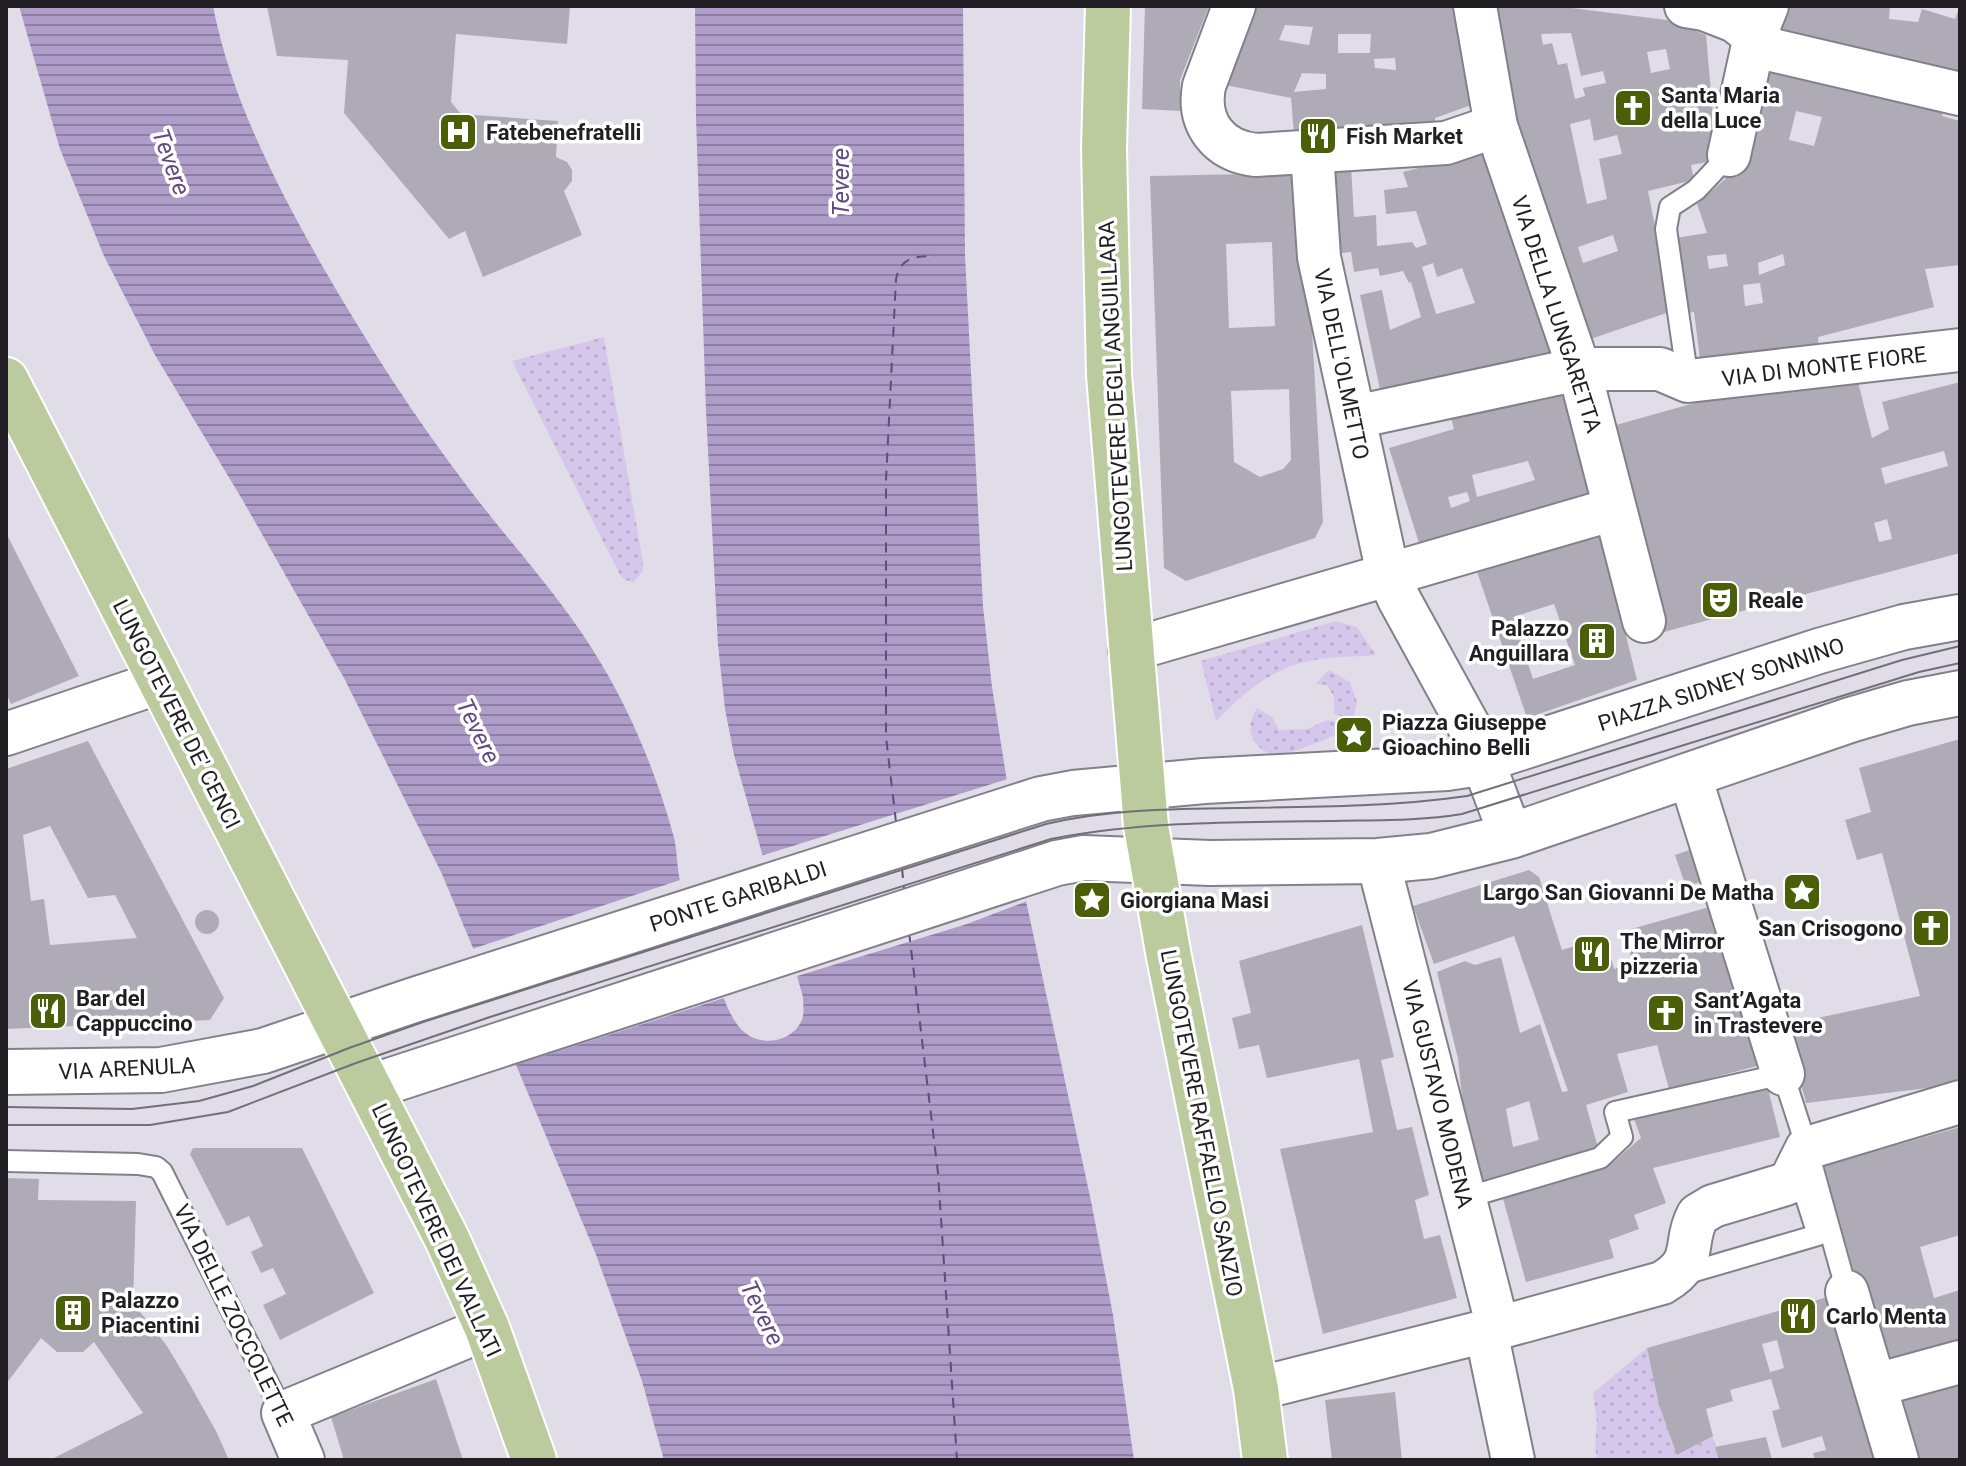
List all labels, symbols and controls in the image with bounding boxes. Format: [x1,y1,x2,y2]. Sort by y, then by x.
place label: Santa Maria della Luce [1661,83,1780,133]
church icon: Santa Maria della Luce [1612,87,1654,129]
hospital icon: Fatebenefratelli [437,111,479,153]
restaurant icon: Fish Market [1297,115,1339,157]
place label: Fatebenefratelli [486,120,641,145]
place label: Fish Market [1346,124,1463,149]
water label: Tevere [146,125,196,199]
water label: Tevere [827,148,855,216]
street label: VIA DELLA LUNGARETTA [1506,193,1607,436]
street label: LUNGOTEVERE DEGLI ANGUILLARA [1094,219,1137,572]
street label: VIA DELL'OLMETTO [1309,266,1374,462]
street label: VIA DI MONTE FIORE [1720,342,1928,391]
theatre icon: Reale [1699,579,1741,621]
place label: Reale [1748,588,1804,613]
street label: LUNGOTEVERE DE' CENCI [108,595,245,833]
place label: Palazzo Anguillara [1469,616,1569,666]
building icon: Palazzo Anguillara [1576,620,1618,662]
street label: PIAZZA SIDNEY SONNINO [1595,633,1847,736]
water label: Tevere [450,694,506,768]
place label: Piazza Giuseppe Gioachino Belli [1382,710,1546,760]
place icon: Piazza Giuseppe Gioachino Belli [1333,714,1375,756]
street label: PONTE GARIBALDI [646,856,830,937]
place icon: Largo San Giovanni De Matha [1781,871,1823,913]
place icon: Giorgiana Masi [1071,879,1113,921]
place label: Largo San Giovanni De Matha [1483,880,1774,905]
place label: Giorgiana Masi [1120,888,1269,913]
church icon: San Crisogono [1910,907,1952,949]
place label: San Crisogono [1758,916,1903,941]
place label: The Mirror pizzeria [1620,929,1725,979]
restaurant icon: The Mirror pizzeria [1571,933,1613,975]
street label: LUNGOTEVERE RAFFAELLO SANZIO [1156,947,1247,1299]
street label: VIA GUSTAVO MODENA [1397,978,1478,1211]
place label: Bar del Cappuccino [76,986,193,1036]
place label: Sant’Agata in Trastevere [1694,988,1823,1038]
restaurant icon: Bar del Cappuccino [27,990,69,1032]
church icon: Sant’Agata in Trastevere [1645,992,1687,1034]
street label: VIA ARENULA [58,1052,197,1085]
street label: LUNGOTEVERE DEI VALLATI [367,1100,506,1361]
street label: VIA DELLE ZOCCOLETTE [169,1200,298,1430]
water label: Tevere [734,1276,790,1350]
place label: Palazzo Piacentini [101,1288,200,1338]
building icon: Palazzo Piacentini [52,1292,94,1334]
restaurant icon: Carlo Menta [1777,1295,1819,1337]
place label: Carlo Menta [1826,1304,1947,1329]

